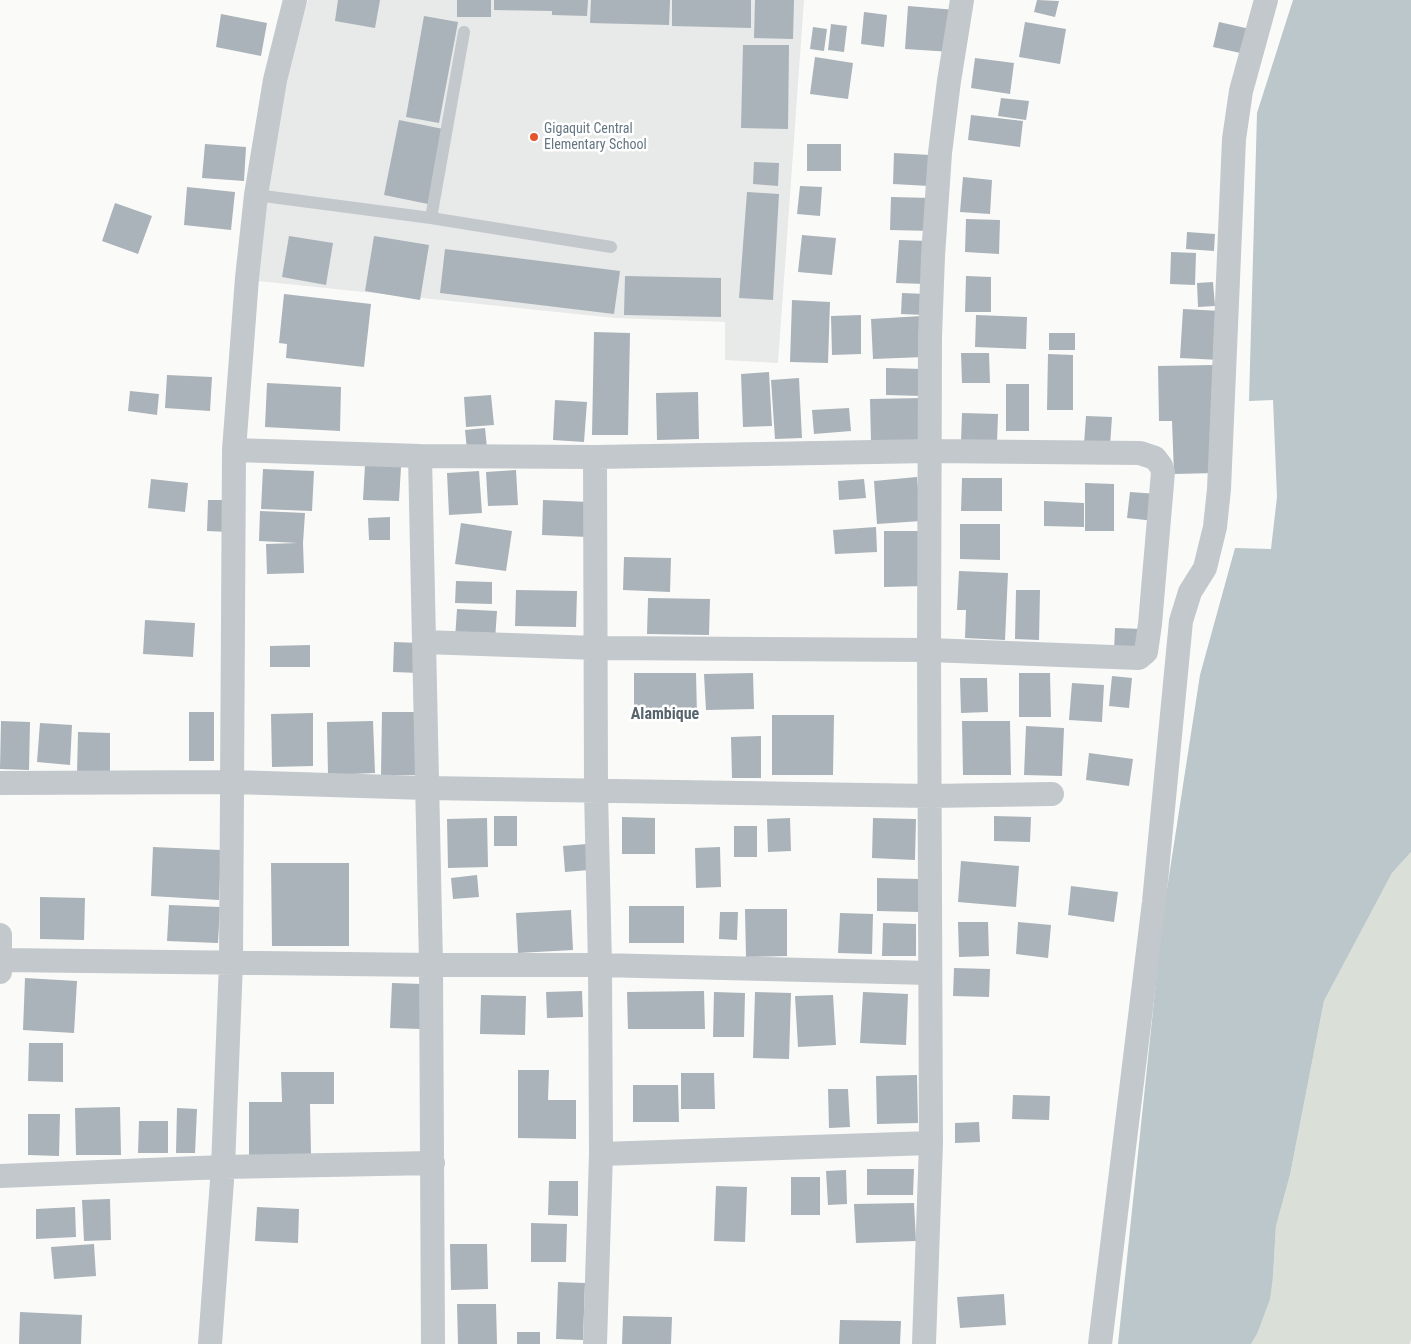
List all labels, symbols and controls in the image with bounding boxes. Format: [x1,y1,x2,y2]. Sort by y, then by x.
place label: Gigaquit Central Elementary School [544,121,647,154]
marker: Gigaquit Central Elementary School [528,131,540,143]
district label: Alambique [631,705,699,725]

